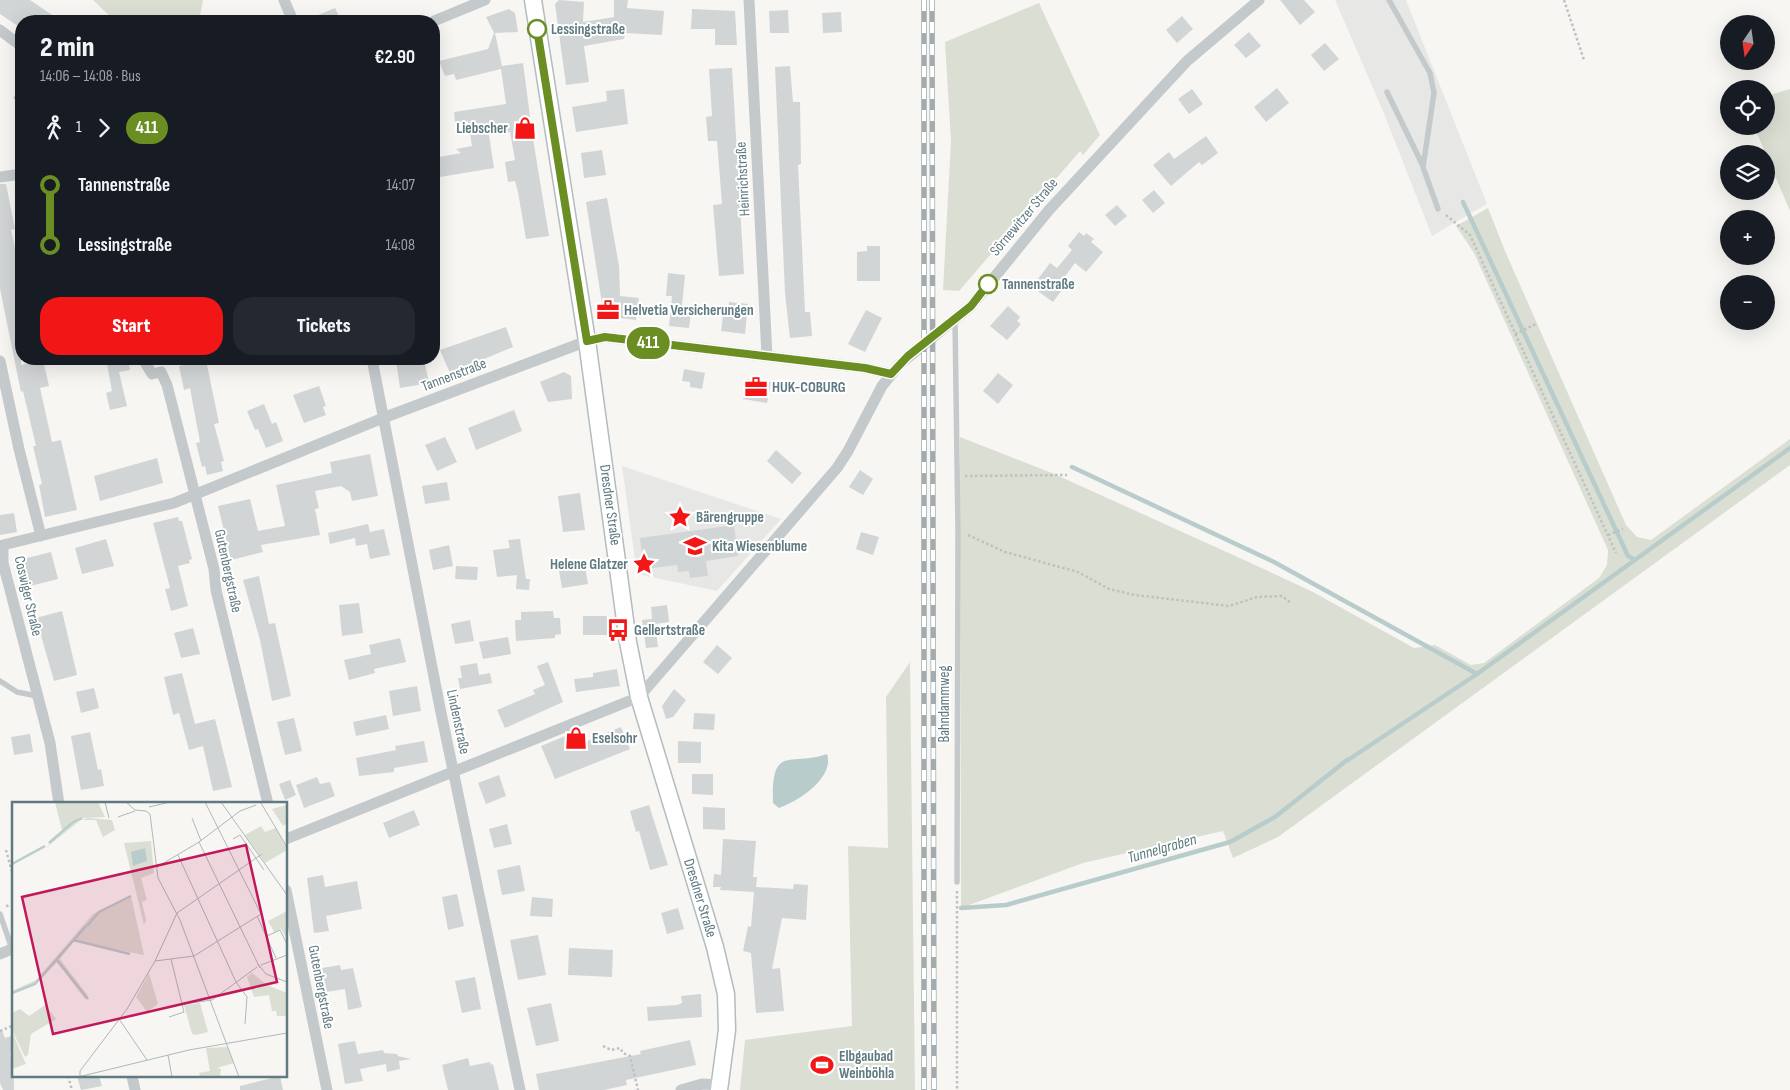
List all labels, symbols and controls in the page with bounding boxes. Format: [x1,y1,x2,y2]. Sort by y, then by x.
north arrow [1720,15,1775,70]
map controls [1720,15,1775,330]
marker: Lessingstraße [527,19,547,39]
place label: Lessingstraße [551,20,625,39]
text: 2 min [40,31,94,64]
text: €2.90 [375,46,415,69]
text: 14:06 – 14:08 · Bus [40,67,141,86]
button: locate [1720,80,1775,135]
icon: walk [40,114,68,142]
icon: forward [90,114,118,142]
shop icon: Liebscher [512,115,538,141]
text: 411 [136,117,158,138]
text: 1 [76,118,82,137]
place label: Liebscher [456,119,508,138]
street label: Heinrichstraße [732,141,754,217]
button: layers [1720,145,1775,200]
text: Tannenstraße [78,174,170,197]
street label: Sörnewitzer Straße [986,174,1062,260]
text: 14:07 [386,176,415,195]
button: + [1720,210,1775,265]
text: Lessingstraße [78,234,172,257]
text: 14:08 [386,236,415,255]
marker: Tannenstraße [978,274,998,294]
place label: Tannenstraße [1002,275,1075,294]
button: − [1720,275,1775,330]
button: Start [40,297,223,355]
button: Tickets [233,297,415,355]
office icon: Helvetia Versicherungen [595,297,621,323]
place label: Helvetia Versicherungen [624,301,754,320]
line badge: 411 [619,327,677,359]
text: 411 [637,332,659,353]
street label: Tannenstraße [419,354,489,396]
office icon: HUK-COBURG [743,374,769,400]
place label: HUK-COBURG [772,378,846,397]
street label: Dresdner Straße [595,463,625,547]
place icon: Bärengruppe [667,504,693,530]
place label: Bärengruppe [696,508,764,527]
street label: Gutenbergstraße [210,527,246,615]
school or university icon: Kita Wiesenblume [682,533,708,559]
place label: Kita Wiesenblume [712,537,807,556]
place icon: Helene Glatzer [631,551,657,577]
street label: Coswiger Straße [10,554,46,638]
place label: Helene Glatzer [550,555,628,574]
bus stop icon: Gellertstraße [605,617,631,643]
place label: Gellertstraße [634,621,705,640]
street label: Bahndammweg [935,665,954,743]
street label: Lindenstraße [442,688,474,756]
shop icon: Eselsohr [563,725,589,751]
place label: Eselsohr [592,729,638,748]
inset map [12,802,288,1078]
water label: Tunnelgraben [1125,830,1199,868]
street label: Dresdner Straße [679,856,721,940]
street label: Gutenbergstraße [304,943,338,1031]
place label: Elbgaubad Weinböhla [839,1047,894,1083]
sports icon: Elbgaubad Weinböhla [809,1052,835,1078]

